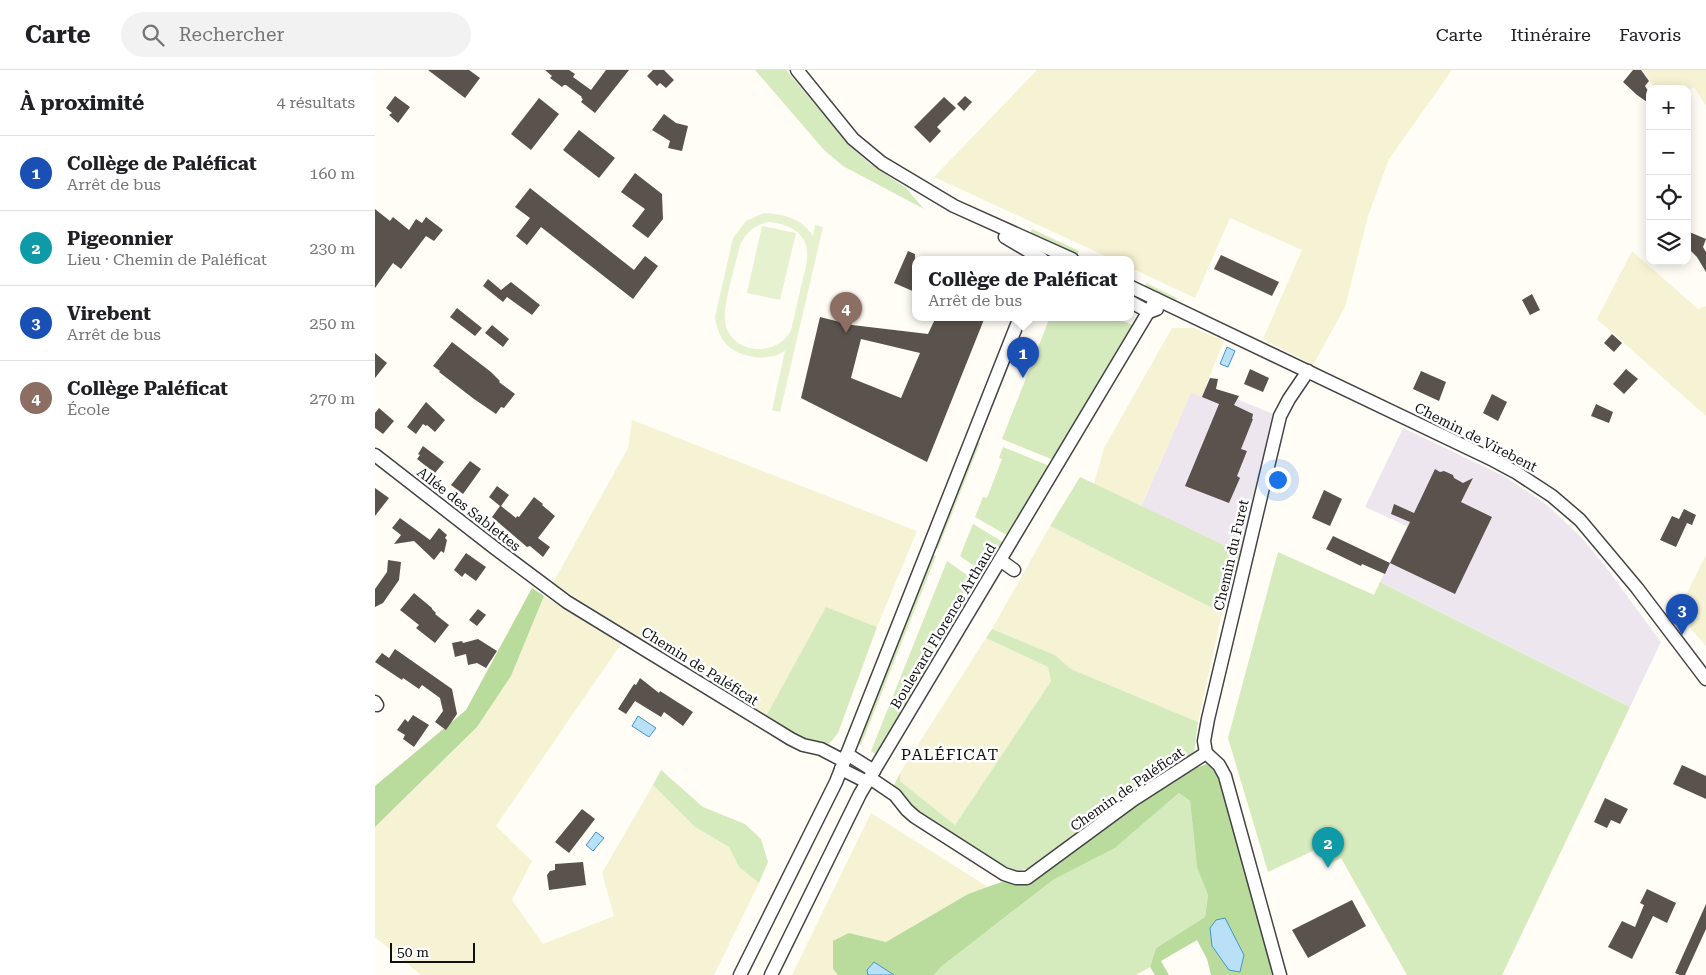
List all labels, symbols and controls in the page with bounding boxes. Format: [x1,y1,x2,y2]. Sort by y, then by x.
search box [121,12,471,57]
text: Carte [25,21,91,49]
icon: search [139,21,167,49]
text: Rechercher [179,23,284,46]
text: Carte [1436,24,1482,45]
text: Itinéraire [1510,24,1591,45]
text: Favoris [1619,24,1681,45]
map controls [1646,85,1691,265]
button: + [1646,85,1691,130]
text: À proximité [20,91,144,115]
text: 4 résultats [276,93,355,112]
button: − [1646,130,1691,175]
text: Collège de Paléficat [67,152,257,175]
text: 1 [32,164,40,183]
text: 160 m [309,164,355,183]
text: Arrêt de bus [67,175,161,194]
button: locate [1646,175,1691,220]
button: layers [1646,220,1691,265]
text: Pigeonnier [67,227,173,250]
text: 2 [32,239,40,258]
text: 230 m [309,239,355,258]
text: Lieu · Chemin de Paléficat [67,250,267,269]
popup [912,256,1134,321]
text: Collège de Paléficat [928,268,1118,291]
text: Arrêt de bus [928,291,1022,310]
pin: 4 [830,292,862,333]
text: Virebent [67,302,151,325]
text: 3 [32,314,40,333]
text: 250 m [309,314,355,333]
text: Arrêt de bus [67,325,161,344]
pin: 1 [1007,337,1039,378]
text: Collège Paléficat [67,377,228,400]
text: 4 [32,389,40,408]
text: 270 m [309,389,355,408]
street label: Chemin de Virebent [1412,399,1540,475]
text: École [67,400,110,419]
street label: Allée des Sablettes [414,464,524,555]
your location [1265,467,1291,493]
street label: Chemin du Furet [1210,498,1252,612]
street label: Boulevard Florence Arthaud [887,540,999,712]
pin: 3 [1666,594,1698,635]
street label: Chemin de Paléficat [639,623,761,709]
street label: Chemin de Paléficat [1067,744,1187,834]
district label: PALÉFICAT [901,745,999,764]
pin: 2 [1312,827,1344,868]
scale bar [390,940,475,963]
text: 50 m [397,944,429,960]

